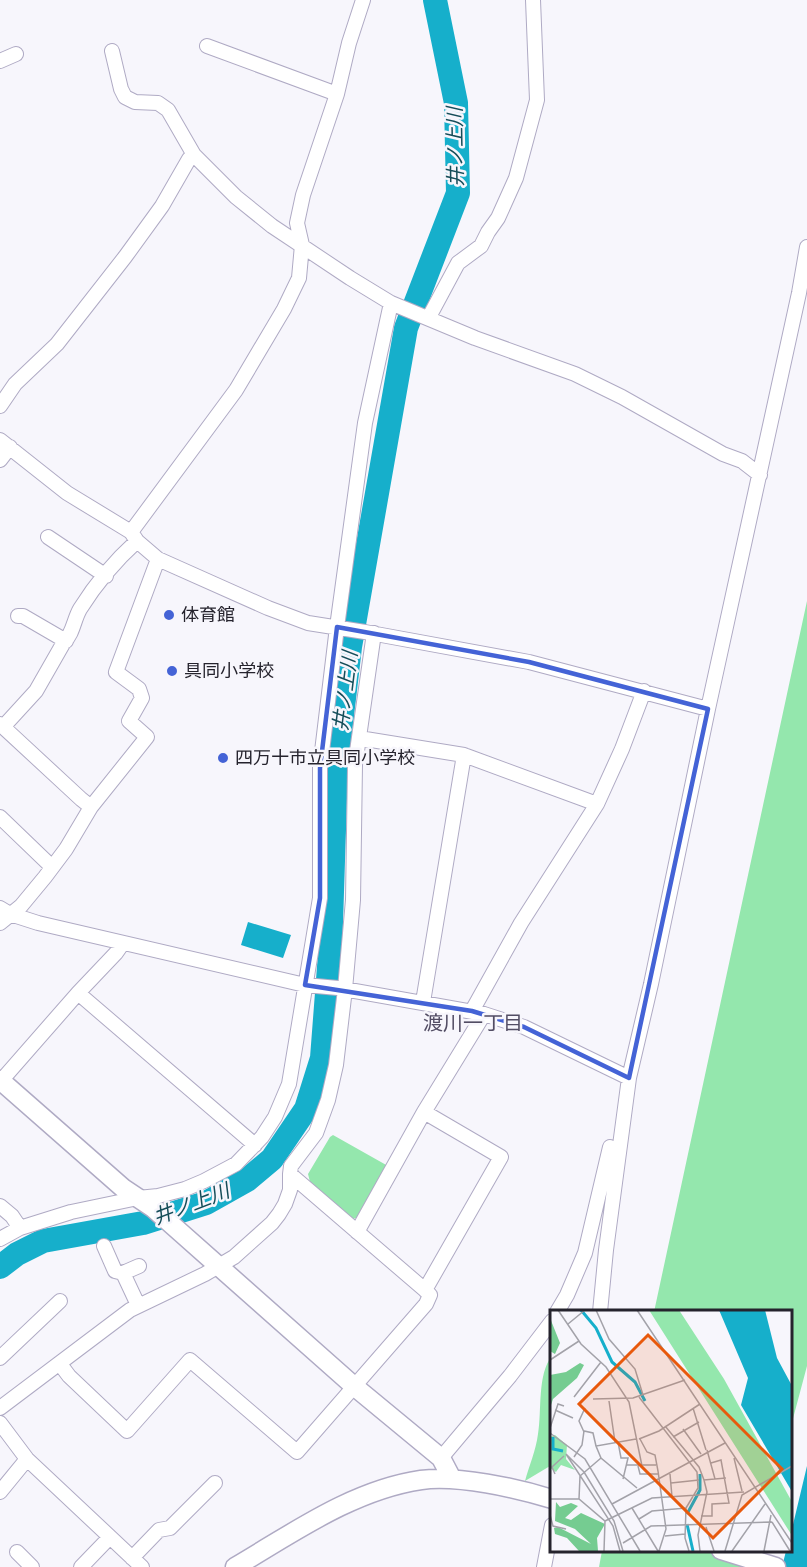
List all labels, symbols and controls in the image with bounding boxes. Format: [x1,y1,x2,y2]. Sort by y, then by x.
water label: 井ノ上川 [442,105,468,187]
place label: 体育館 [181,604,235,625]
marker: 体育館 [162,608,176,622]
water label: 井ノ上川 [328,648,362,732]
place label: 具同小学校 [184,660,274,681]
marker: 具同小学校 [165,664,179,678]
place label: 四万十市立具同小学校 [235,747,415,768]
marker: 四万十市立具同小学校 [216,751,230,765]
district label: 渡川一丁目 [423,1011,523,1035]
water label: 井ノ上川 [149,1178,235,1230]
inset map [550,1310,792,1552]

